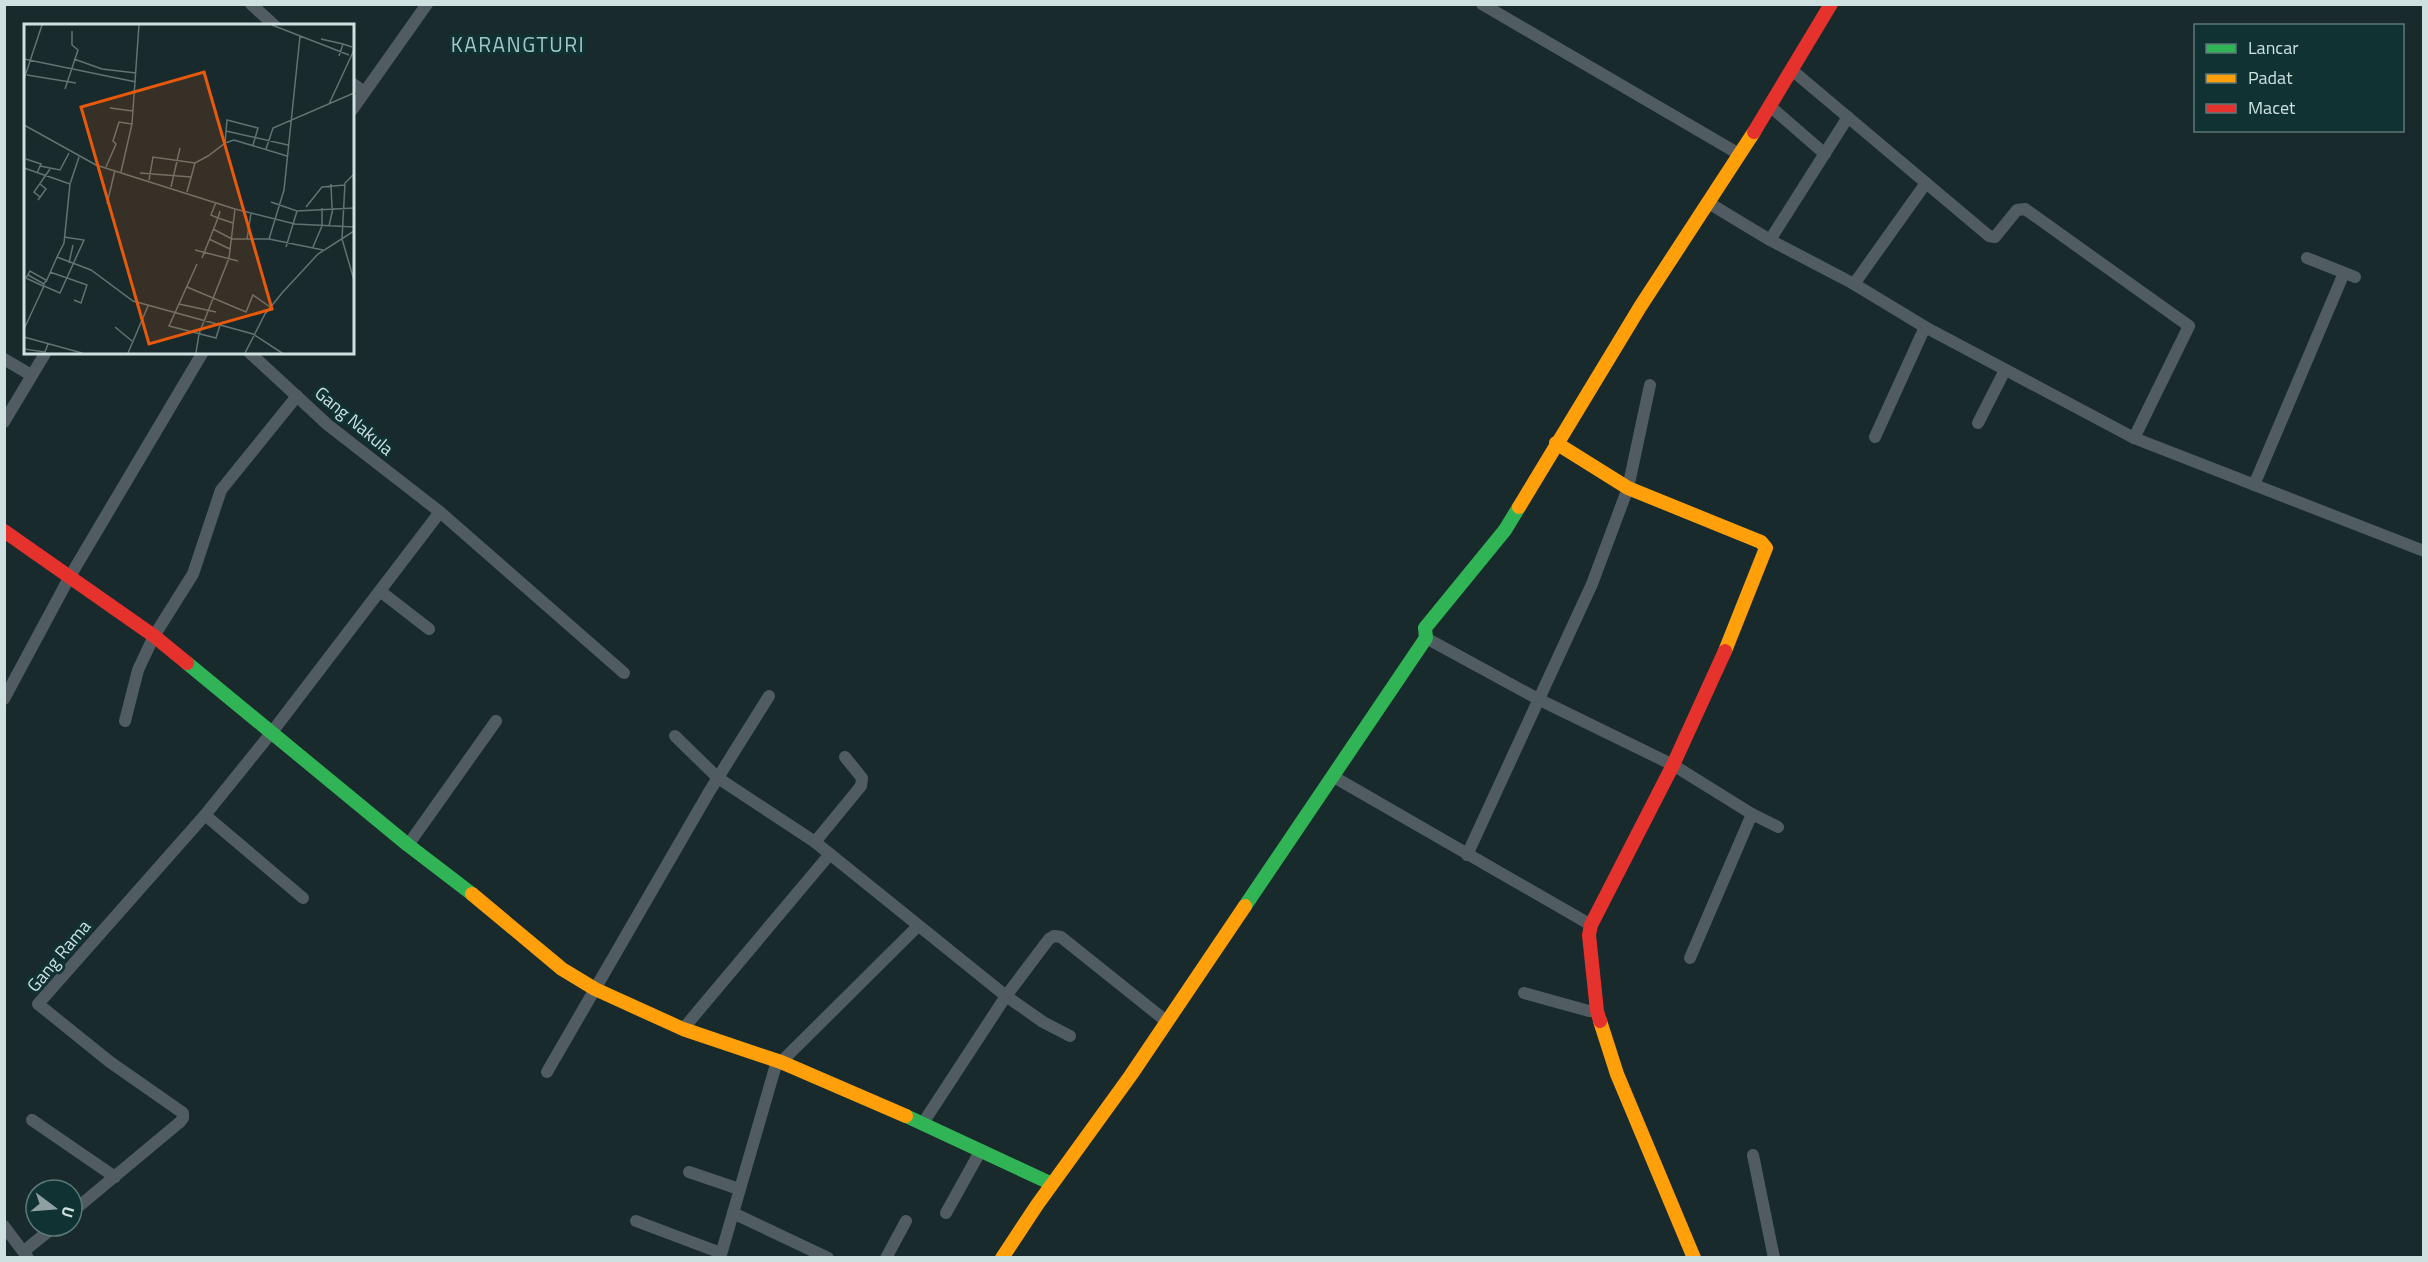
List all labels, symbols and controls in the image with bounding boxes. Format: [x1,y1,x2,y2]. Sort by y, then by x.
inset map [24,24,354,354]
legend [2194,24,2404,132]
district label: KARANGTURI [451,28,585,60]
text: Lancar [2248,34,2298,61]
text: Padat [2248,64,2293,91]
text: Macet [2248,94,2296,121]
street label: Gang Nakula [309,380,400,462]
street label: Gang Rama [20,914,97,998]
north arrow [24,1178,84,1238]
text: U [55,1204,81,1220]

